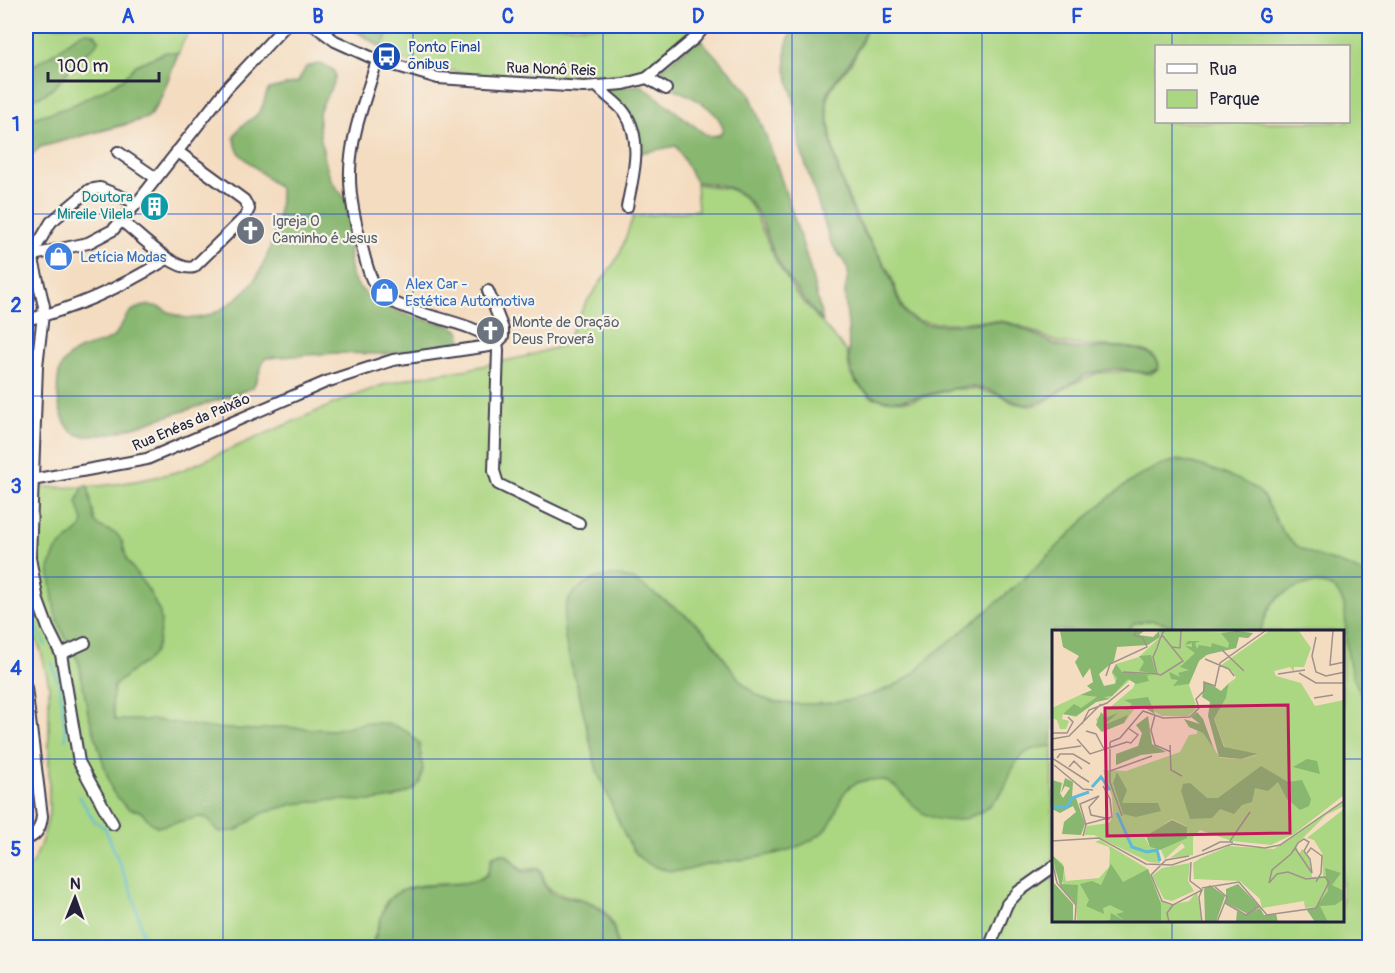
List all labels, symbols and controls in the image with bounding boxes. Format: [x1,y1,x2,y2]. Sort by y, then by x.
text: A [122,4,135,29]
text: B [312,4,324,29]
text: C [502,4,514,29]
text: D [692,4,705,29]
text: E [882,4,893,29]
text: F [1071,4,1083,29]
text: G [1260,4,1274,29]
place label: Ponto Final õnibus [408,38,480,74]
bus stop icon: Ponto Final õnibus [371,40,403,72]
scale bar [48,45,159,83]
legend [1155,45,1350,123]
text: 100 m [57,55,109,78]
street label: Rua Nonô Reis [506,58,597,81]
text: Rua [1209,58,1237,81]
text: Parque [1209,88,1259,111]
text: 1 [12,112,20,137]
place label: Doutora Mireile Vilela [57,188,133,224]
building icon: Doutora Mireile Vilela [138,190,170,222]
place label: Igreja O Caminho é Jesus [272,212,378,248]
church icon: Igreja O Caminho é Jesus [235,214,267,246]
shop icon: Letícia Modas [43,241,75,273]
place label: Letícia Modas [80,248,167,267]
place label: Alex Car - Estética Automotiva [405,275,535,311]
shop icon: Alex Car - Estética Automotiva [368,277,400,309]
text: 2 [10,293,22,318]
place label: Monte de Oração Deus Proverá [512,313,619,349]
church icon: Monte de Oração Deus Proverá [475,315,507,347]
street label: Rua Enéas da Paixão [130,389,253,456]
text: 3 [10,474,22,499]
inset map [1052,630,1344,922]
text: 4 [10,656,22,681]
text: 5 [11,837,22,862]
north arrow [45,868,105,928]
text: N [70,874,81,894]

